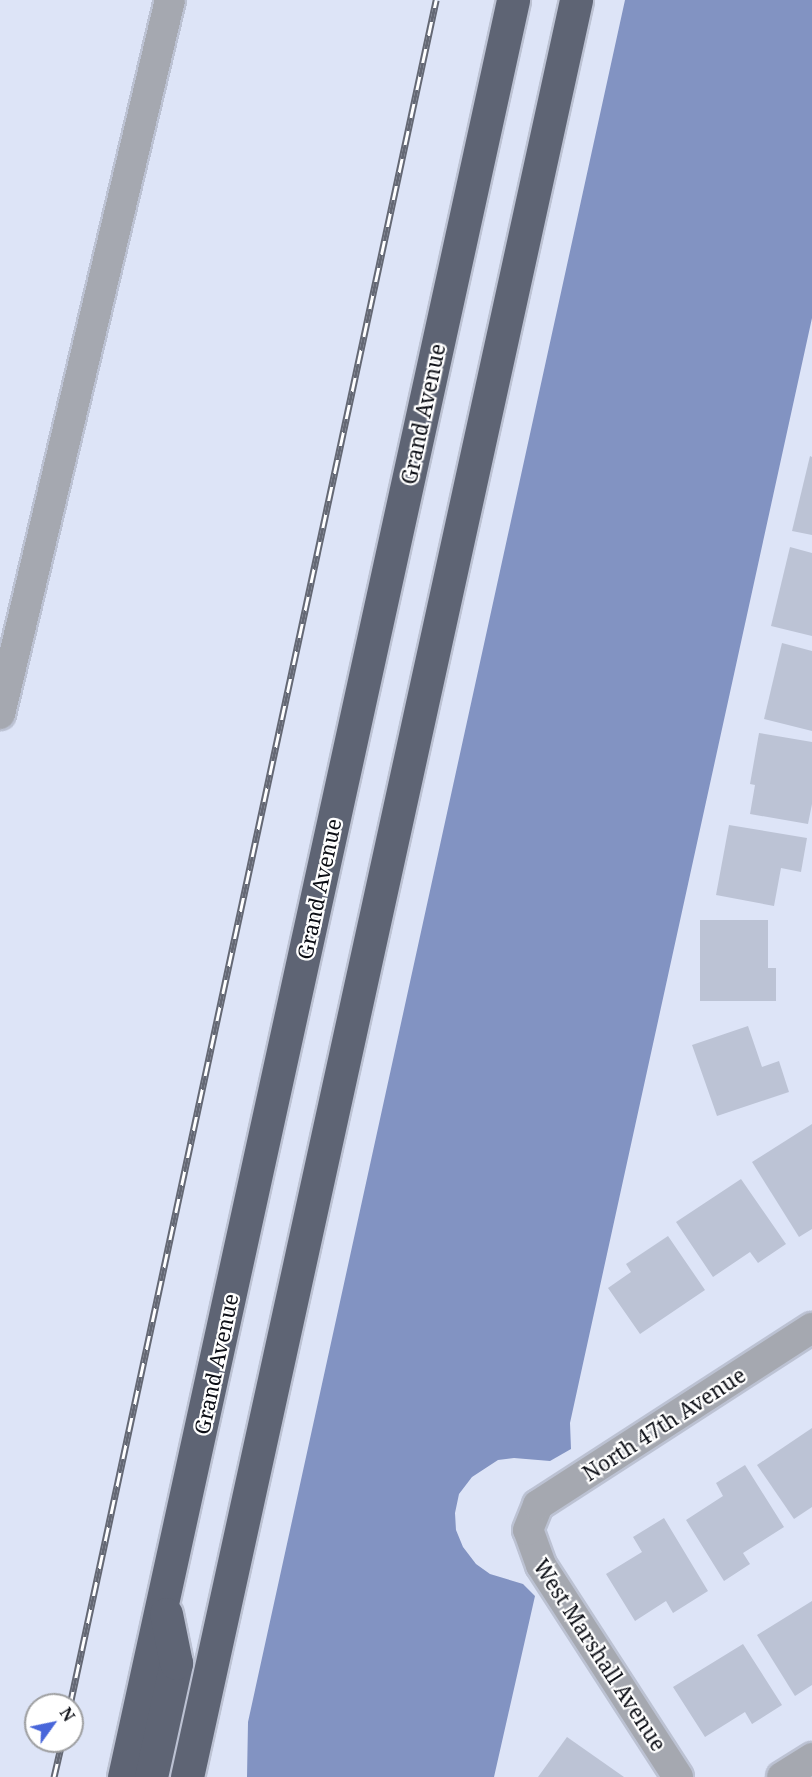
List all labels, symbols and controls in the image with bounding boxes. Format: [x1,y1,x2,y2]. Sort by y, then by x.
street label: Grand Avenue [396,341,450,487]
street label: Grand Avenue [292,816,346,962]
street label: Grand Avenue [189,1291,243,1437]
street label: North 47th Avenue [578,1362,750,1486]
street label: West Marshall Avenue [528,1554,672,1756]
north arrow [24,1693,84,1753]
text: N [55,1703,80,1726]

